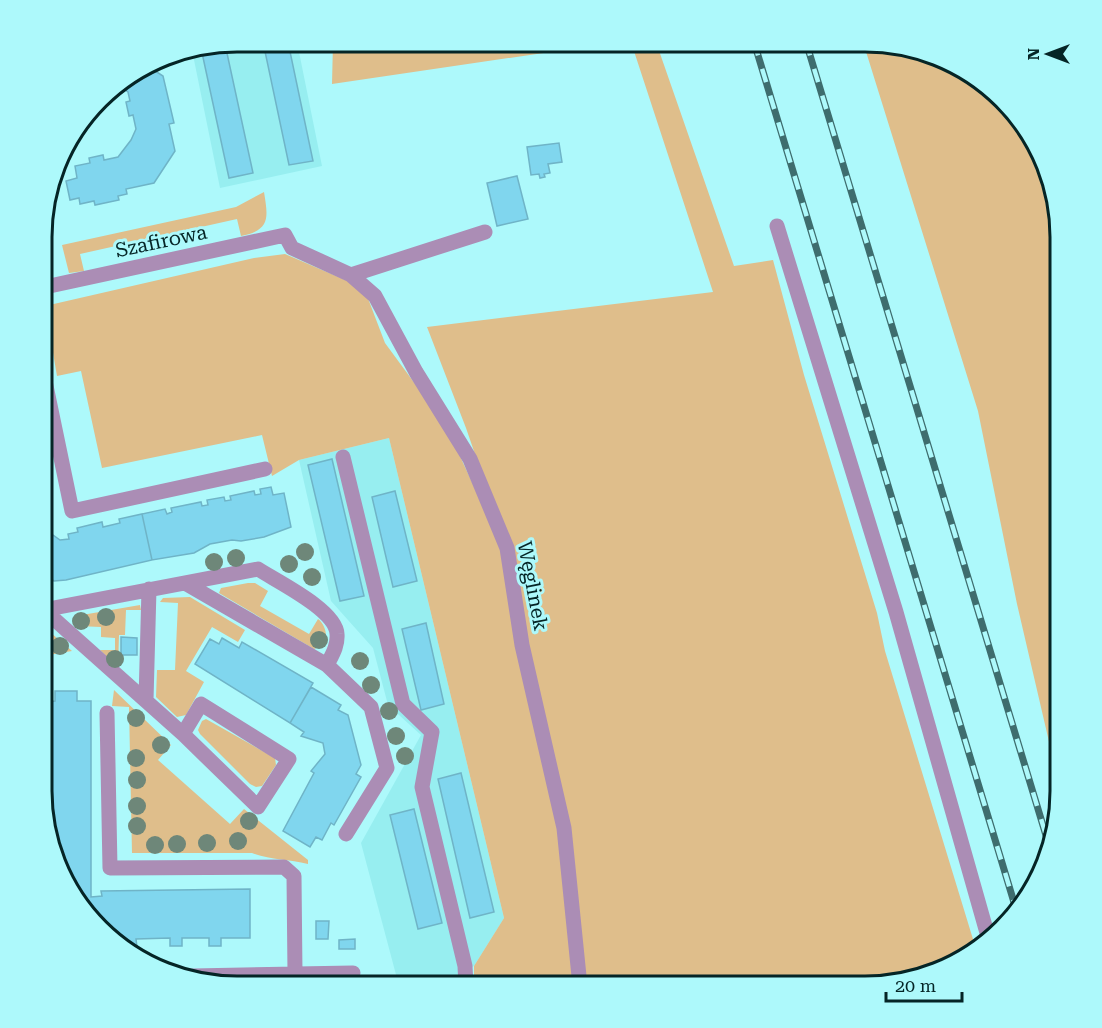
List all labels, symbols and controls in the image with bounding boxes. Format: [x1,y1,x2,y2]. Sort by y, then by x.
north arrow [1018,24,1078,84]
text: N [1024,48,1043,60]
street label: Szafirowa [113,220,209,262]
street label: Węglinek [513,539,553,633]
scale bar [886,965,962,1003]
text: 20 m [895,975,936,996]

